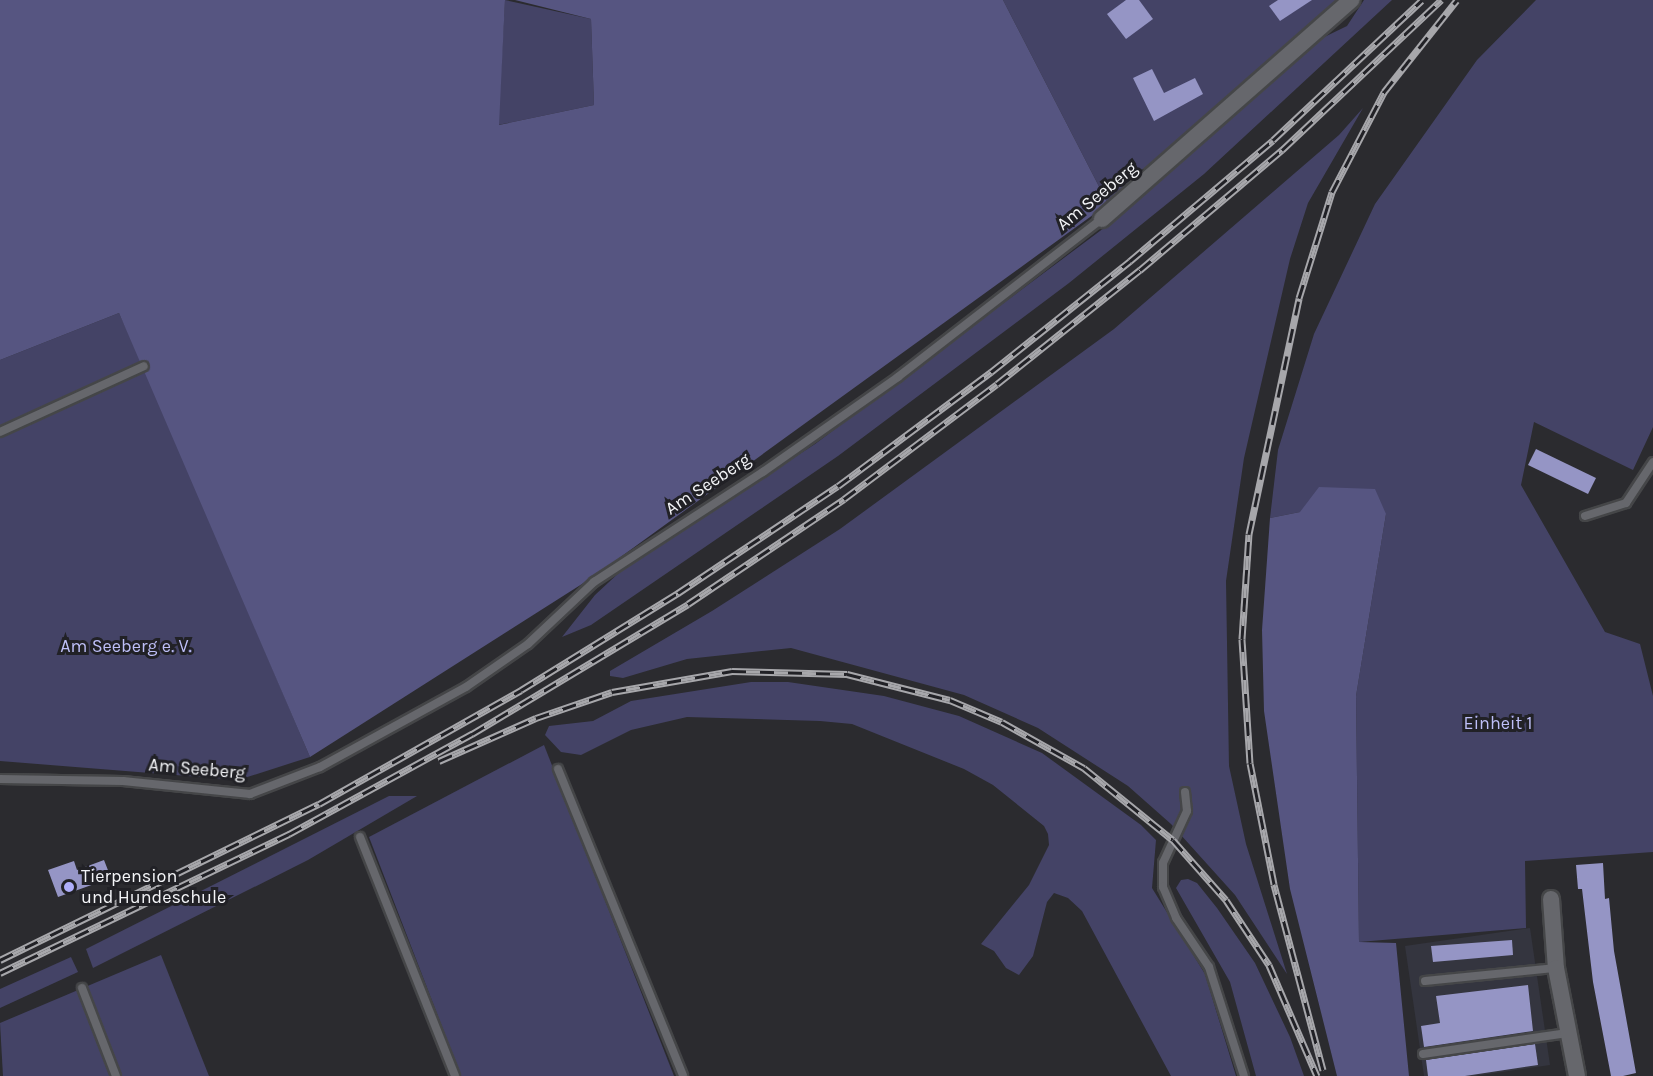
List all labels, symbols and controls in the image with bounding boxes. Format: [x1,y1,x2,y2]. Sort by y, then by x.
street label: Am Seeberg [1052,157,1142,235]
street label: Am Seeberg [661,448,755,520]
park label: Am Seeberg e. V. [60,635,192,657]
park label: Einheit 1 [1464,712,1532,734]
street label: Am Seeberg [148,754,246,784]
place label: Tierpension und Hundeschule [81,866,226,908]
marker: Tierpension und Hundeschule [62,880,76,894]

